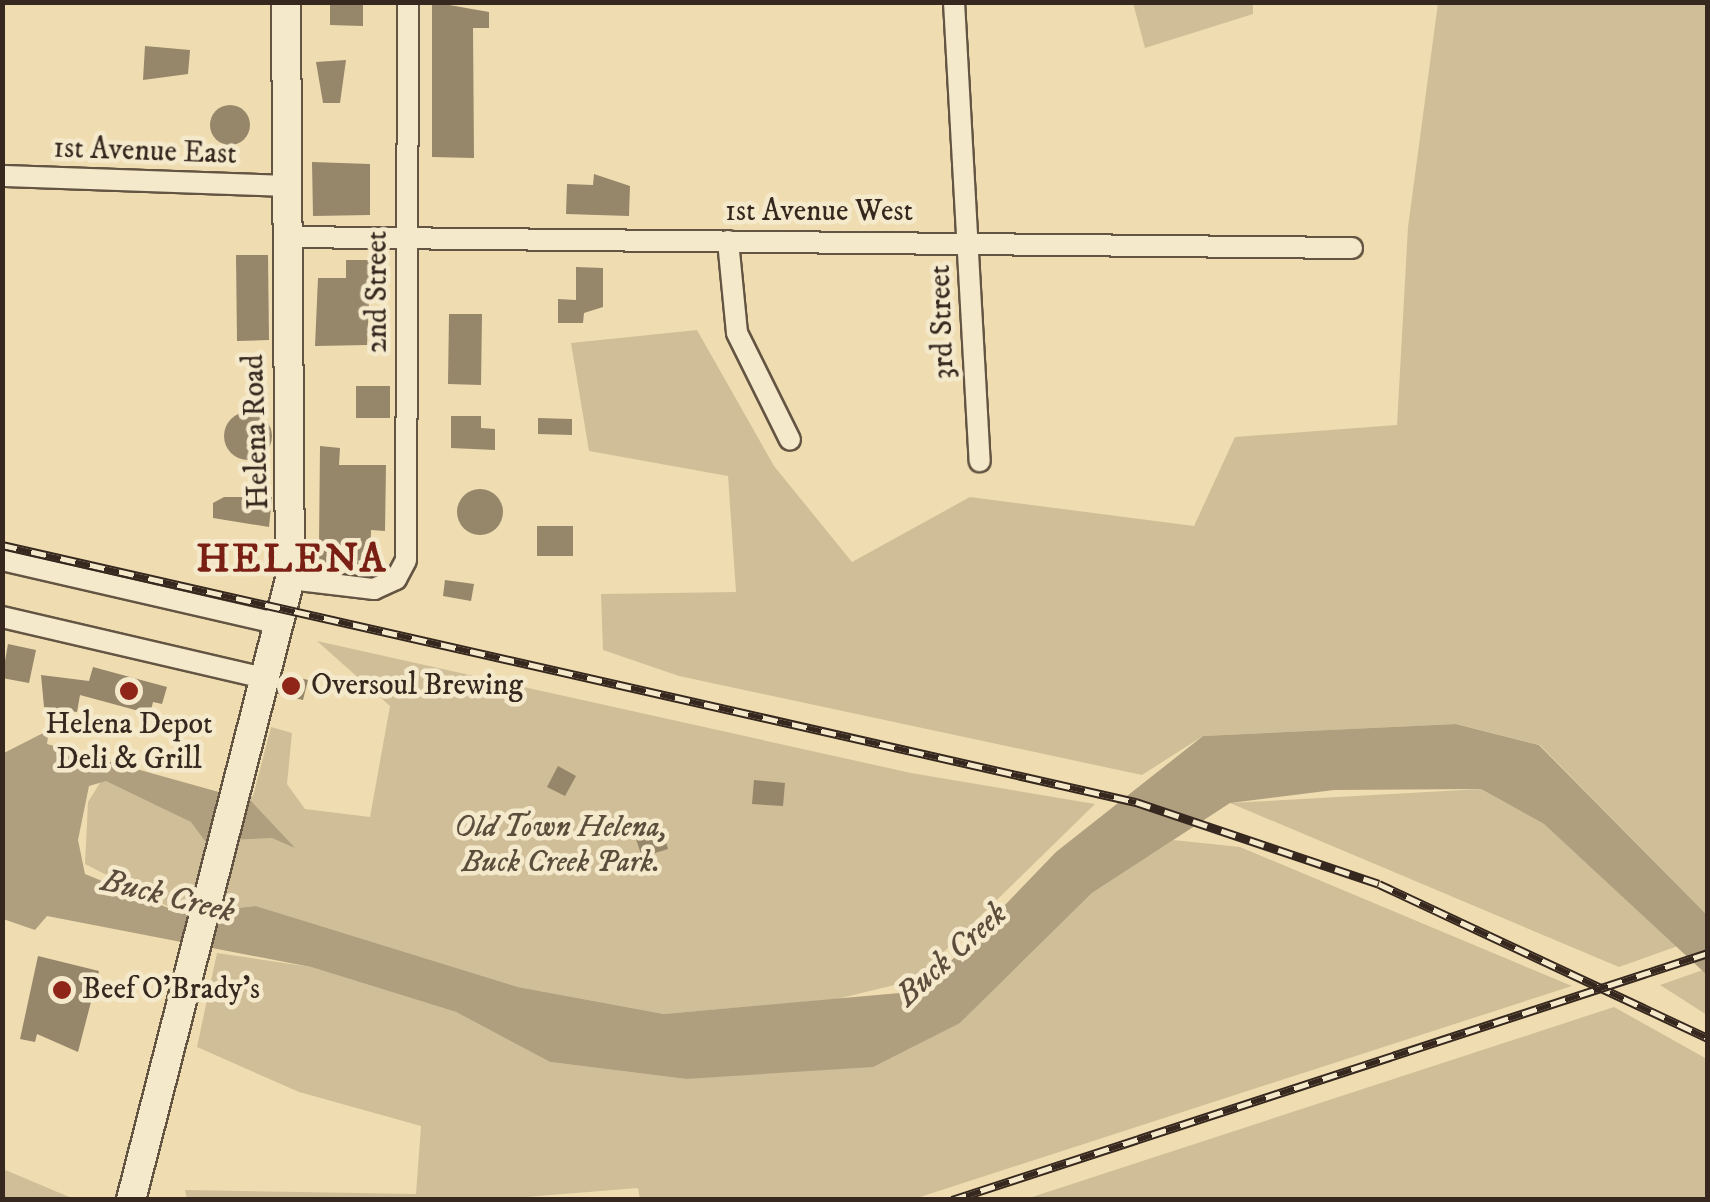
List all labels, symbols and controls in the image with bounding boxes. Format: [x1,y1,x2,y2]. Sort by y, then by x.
street label: 1st Avenue East [53,131,237,173]
street label: 1st Avenue West [725,194,913,230]
street label: 2nd Street [360,231,396,353]
street label: 3rd Street [923,264,963,380]
street label: Helena Road [236,354,278,510]
district label: HELENA [196,536,388,584]
place label: Oversoul Brewing [311,668,523,704]
marker: Oversoul Brewing [280,675,302,697]
marker: Helena Depot Deli & Grill [118,680,140,702]
place label: Helena Depot Deli & Grill [45,707,213,778]
park label: Old Town Helena, Buck Creek Park. [454,810,668,880]
water label: Buck Creek [97,862,239,932]
water label: Buck Creek [889,895,1015,1015]
place label: Beef O'Brady's [82,972,260,1008]
marker: Beef O'Brady's [51,979,73,1001]

